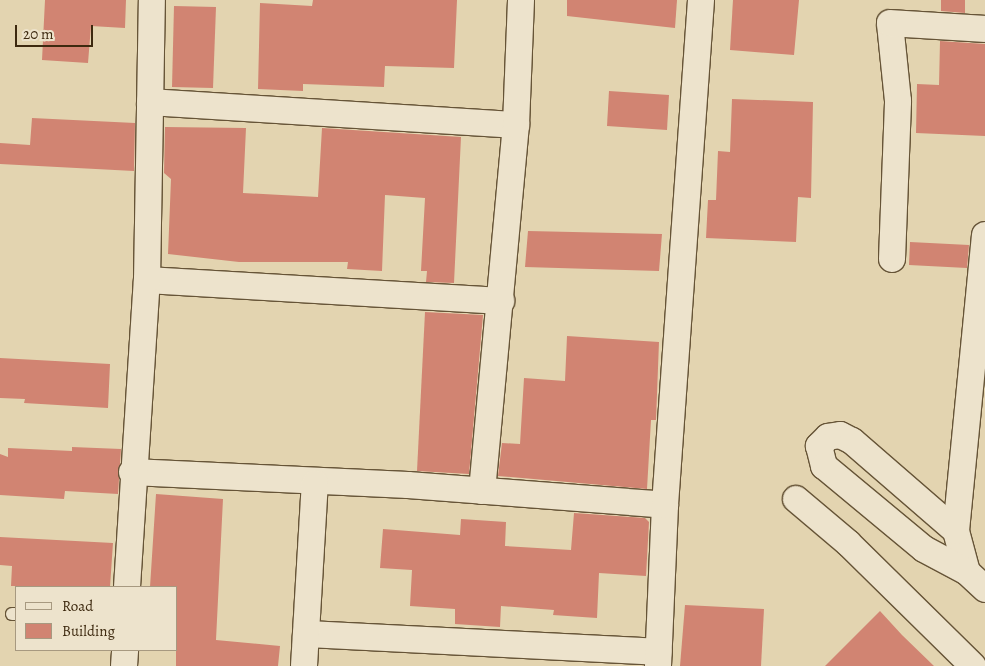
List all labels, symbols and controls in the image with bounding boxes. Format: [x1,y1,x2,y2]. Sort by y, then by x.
scale bar [18,15,95,47]
text: 20 m [23,24,54,44]
legend [15,586,178,651]
text: Road [62,596,93,616]
text: Building [62,621,115,641]

